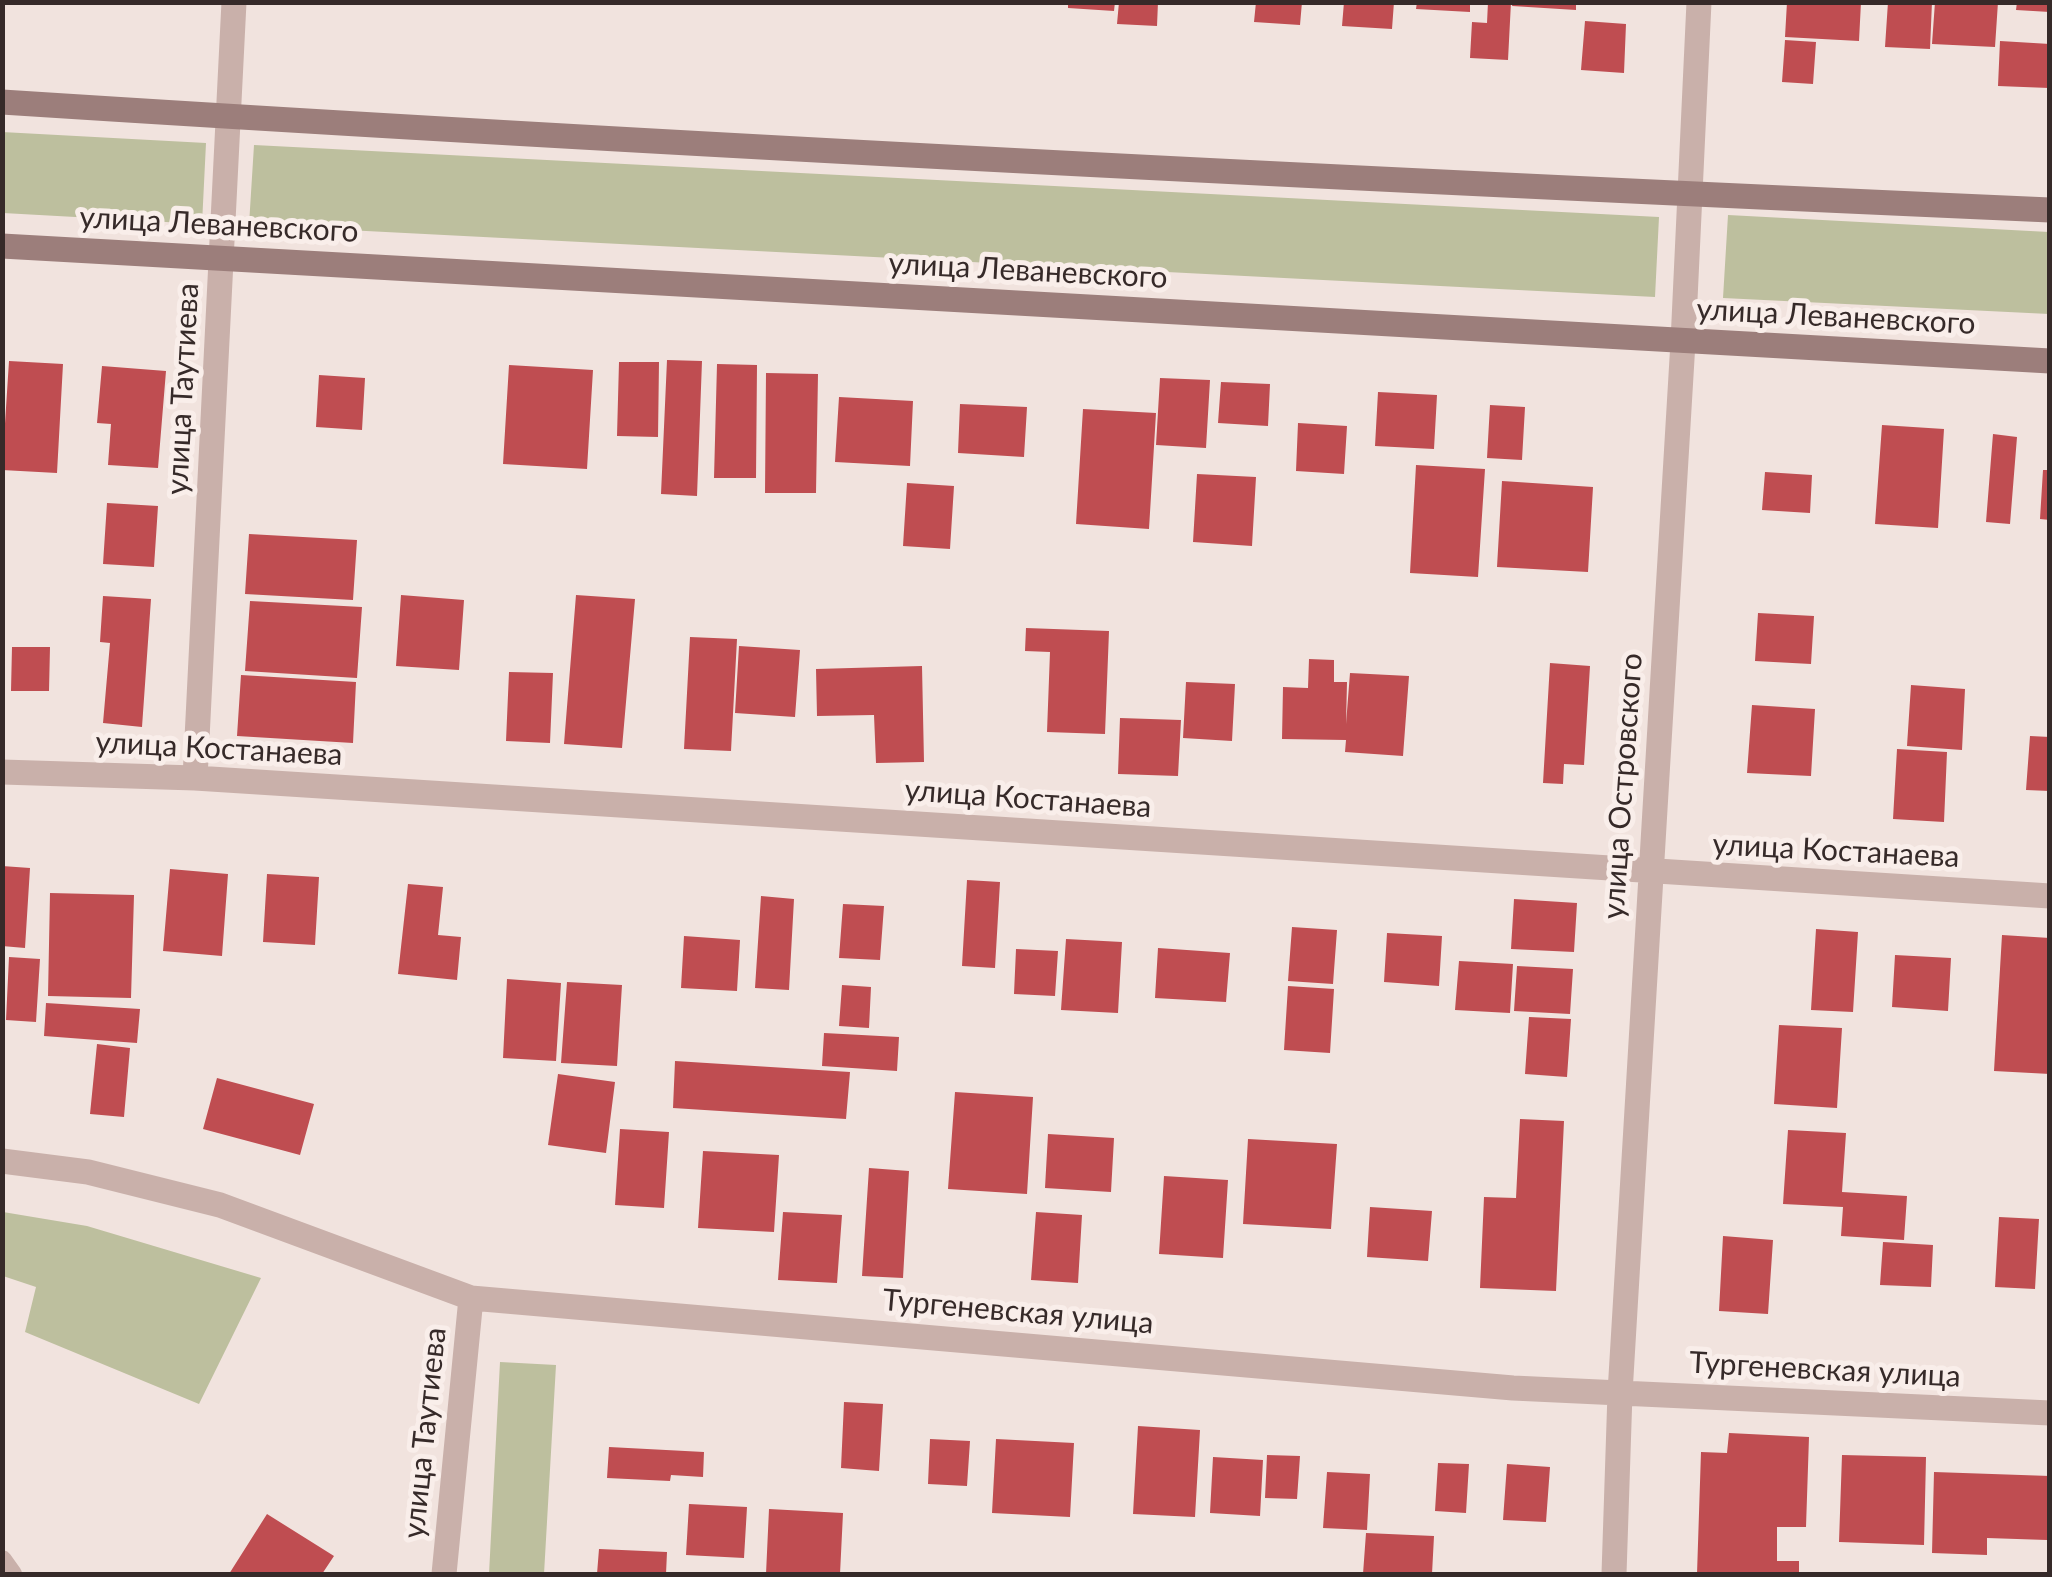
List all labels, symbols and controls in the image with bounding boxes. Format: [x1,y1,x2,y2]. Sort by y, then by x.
street label: улица Леваневского [79,200,359,250]
street label: улица Леваневского [888,246,1168,296]
street label: улица Таутиева [159,282,207,496]
street label: улица Леваневского [1696,292,1976,342]
street label: улица Островского [1596,652,1650,920]
street label: улица Костанаева [95,725,343,773]
street label: улица Костанаева [903,772,1153,826]
street label: улица Костанаева [1712,827,1960,875]
street label: Тургеневская улица [881,1282,1155,1342]
street label: улица Таутиева [396,1326,454,1540]
street label: Тургеневская улица [1688,1345,1962,1395]

